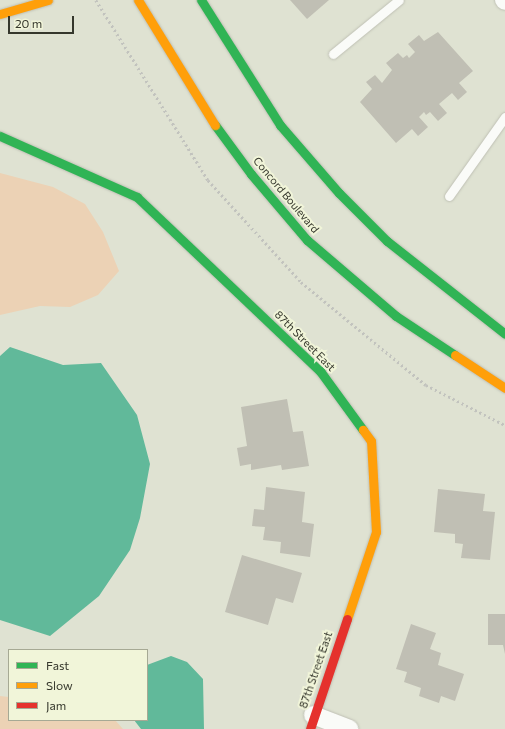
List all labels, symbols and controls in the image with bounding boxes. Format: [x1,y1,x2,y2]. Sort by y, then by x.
scale bar [10,8,76,34]
text: 20 m [15,16,42,30]
street label: Concord Boulevard [250,154,322,236]
street label: 87th Street East [272,308,338,374]
street label: 87th Street East [297,630,335,710]
legend [8,649,148,721]
text: Fast [46,658,69,672]
text: Slow [46,678,73,692]
text: Jam [46,698,66,712]

